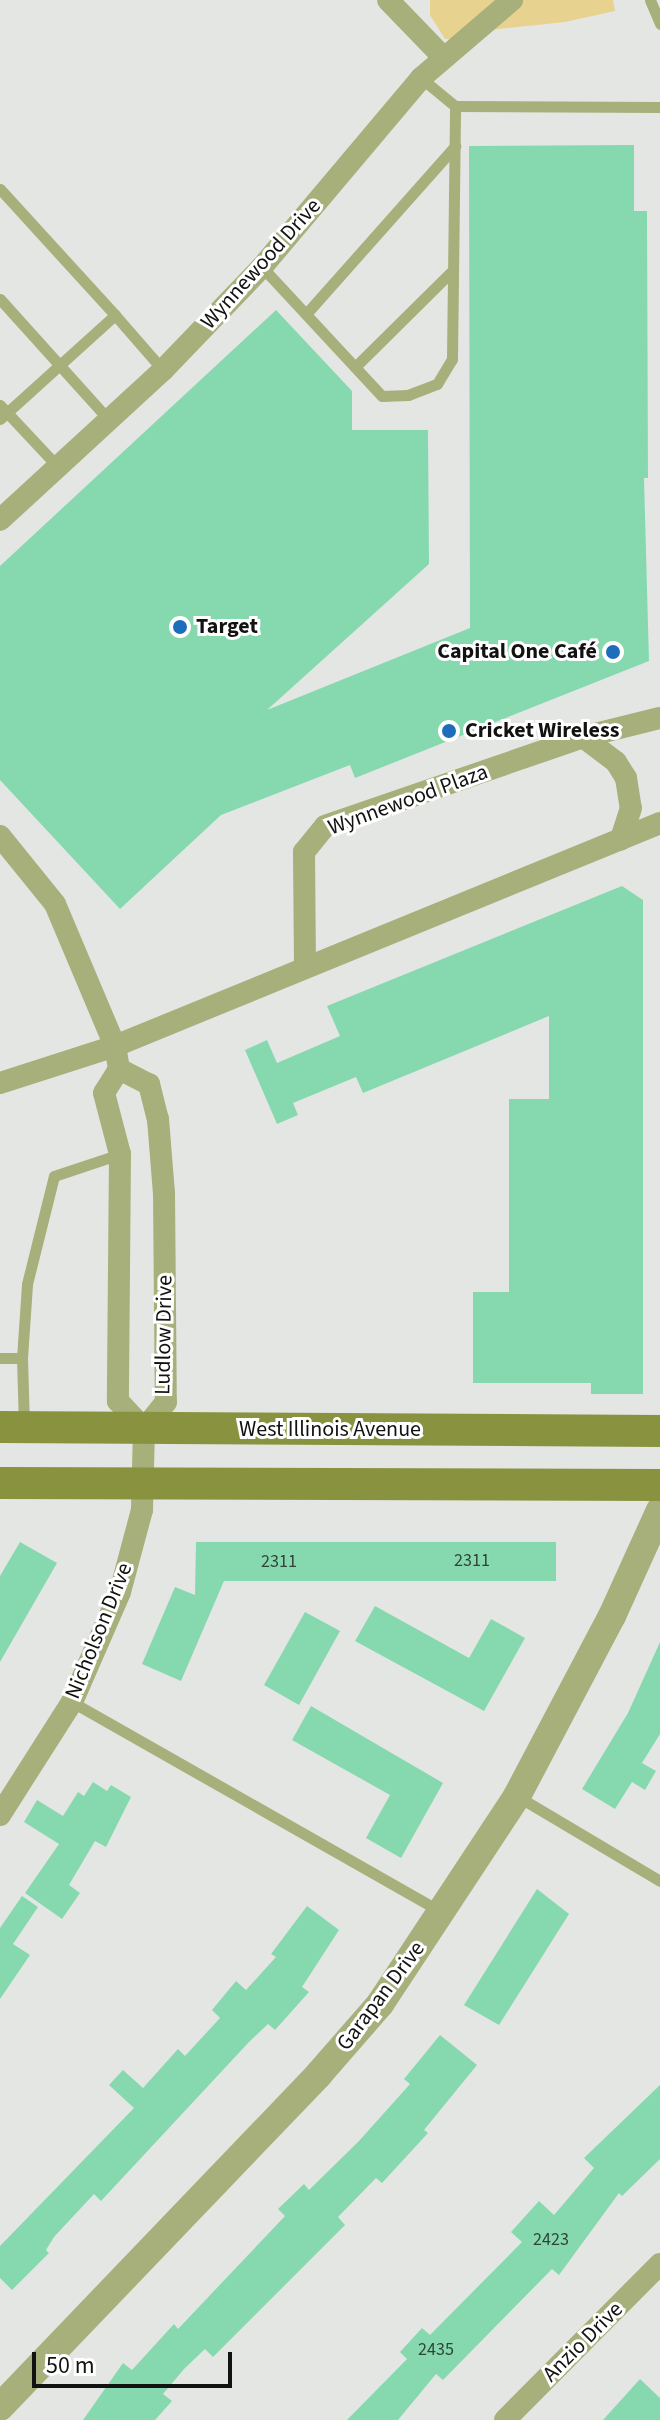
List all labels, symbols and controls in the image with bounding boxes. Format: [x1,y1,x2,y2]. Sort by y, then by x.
street label: Wynnewood Drive [195,193,327,335]
place label: Target [196,614,258,640]
marker: Target [171,618,189,636]
place label: Capital One Café [437,639,597,665]
marker: Capital One Café [604,643,622,661]
place label: Cricket Wireless [465,718,619,744]
marker: Cricket Wireless [440,722,458,740]
street label: Wynnewood Plaza [325,759,491,841]
street label: Ludlow Drive [150,1275,178,1395]
street label: West Illinois Avenue [239,1417,421,1443]
house number: 2311 [454,1550,490,1572]
house number: 2311 [261,1551,297,1573]
street label: Nicholson Drive [60,1559,138,1703]
street label: Garapan Drive [331,1936,431,2056]
house number: 2423 [533,2229,569,2251]
street label: Anzio Drive [537,2296,629,2388]
scale bar [36,2336,236,2386]
house number: 2435 [418,2339,454,2361]
text: 50 m [46,2348,95,2383]

